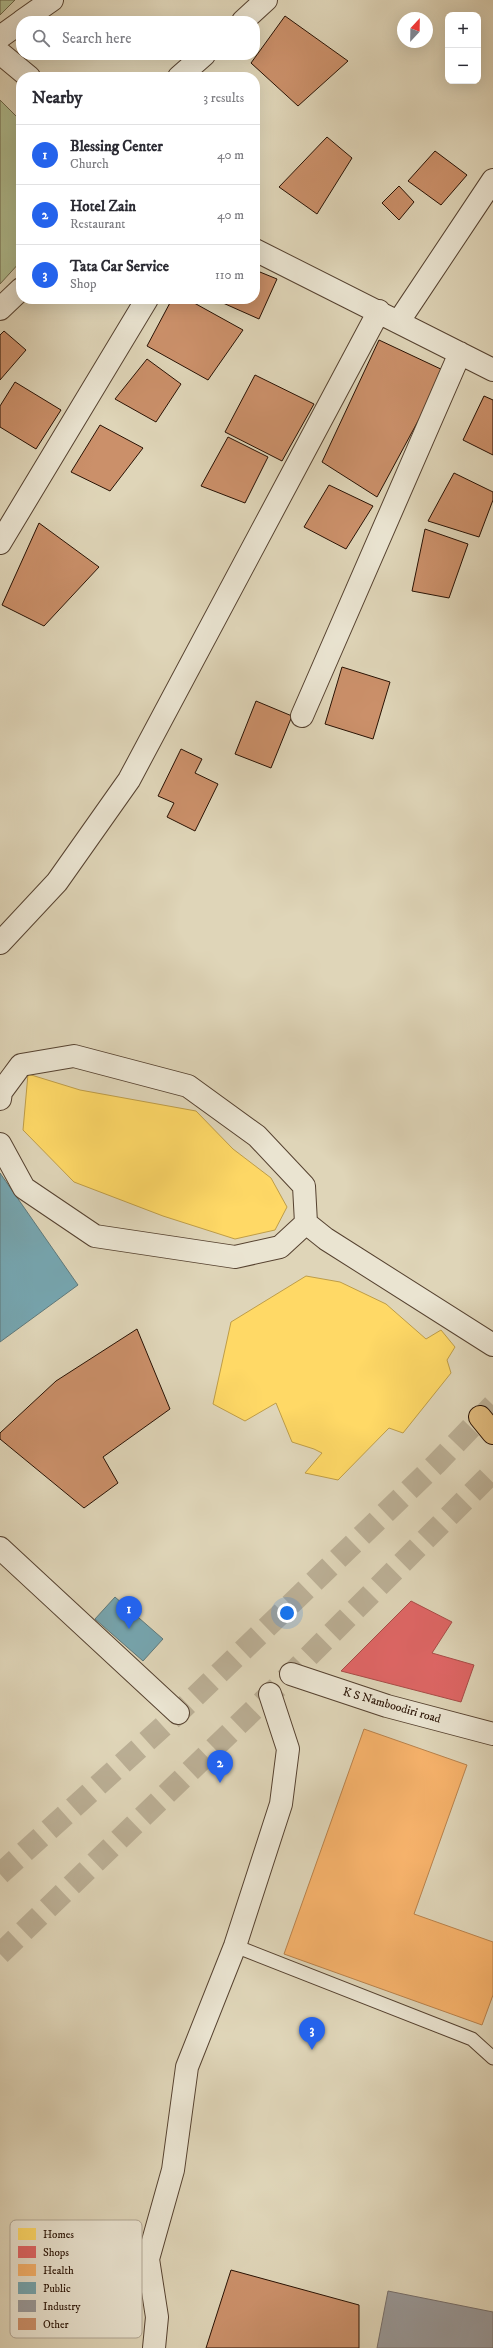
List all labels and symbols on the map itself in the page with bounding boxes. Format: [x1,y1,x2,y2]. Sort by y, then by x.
north arrow [397,12,433,48]
pin: 1 [116,1596,142,1629]
your location [277,1603,297,1623]
street label: K S Namboodiri road [341,1684,443,1727]
pin: 2 [207,1750,233,1783]
pin: 3 [299,2017,325,2050]
legend [10,2220,142,2338]
text: Homes [43,2228,74,2242]
text: Shops [43,2246,69,2260]
text: Health [43,2264,74,2278]
text: Public [43,2282,71,2296]
text: Industry [43,2300,81,2314]
text: Other [43,2318,70,2332]

